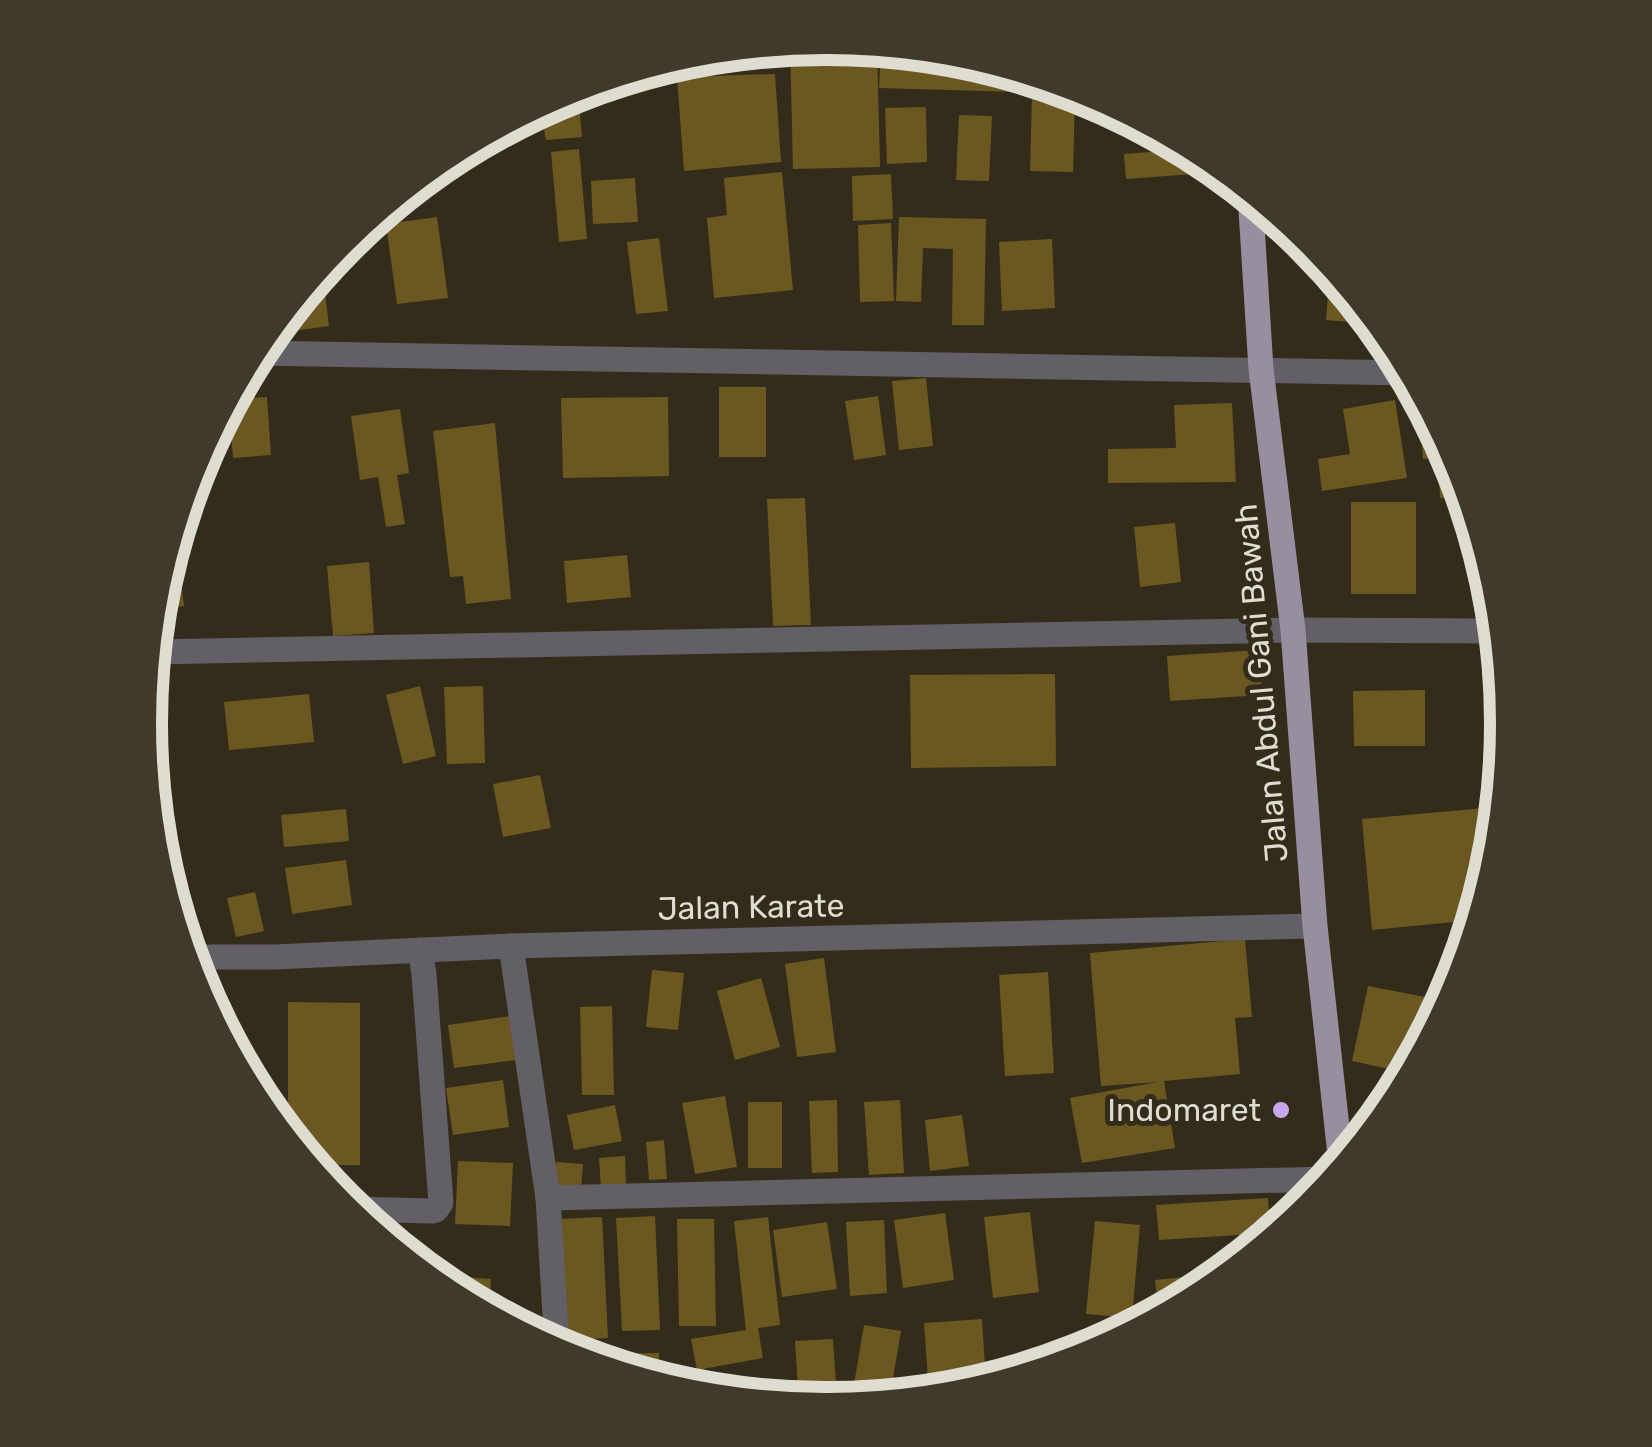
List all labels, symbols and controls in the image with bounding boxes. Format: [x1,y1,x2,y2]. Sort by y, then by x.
street label: Jalan Abdul Gani Bawah [1226,502,1296,864]
street label: Jalan Karate [657,886,845,928]
place label: Indomaret [1107,1091,1261,1129]
marker: Indomaret [1270,1099,1292,1121]

